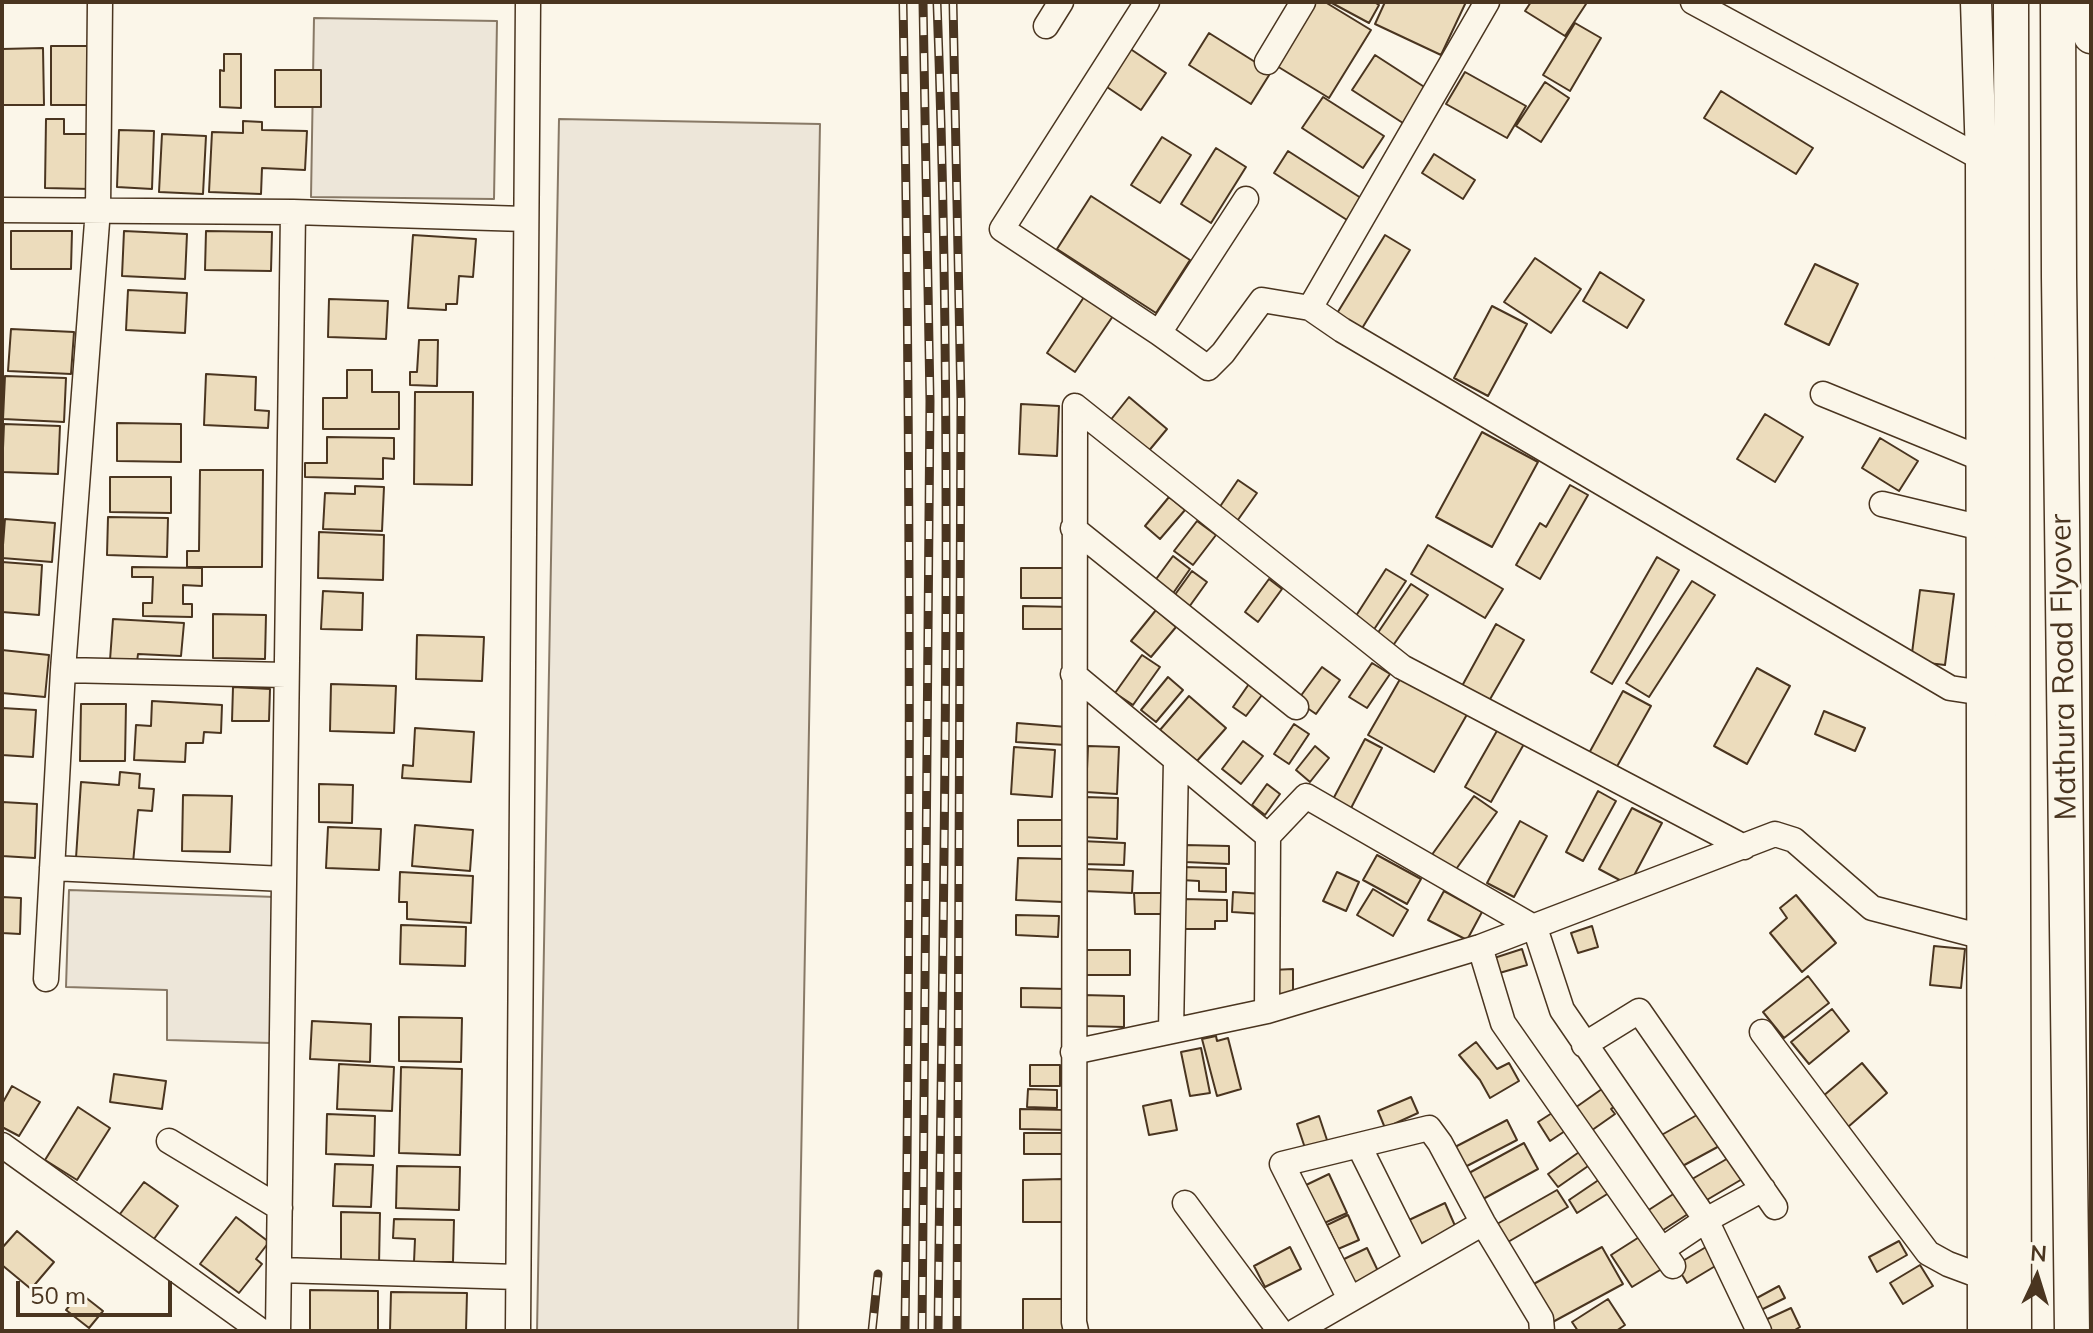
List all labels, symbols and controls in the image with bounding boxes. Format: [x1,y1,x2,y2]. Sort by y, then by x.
street label: Mathura Road Flyover [2043,513,2085,821]
north arrow [1997,1237,2077,1317]
text: N [2029,1239,2048,1268]
scale bar [20,1265,176,1315]
text: 50 m [30,1280,86,1310]

